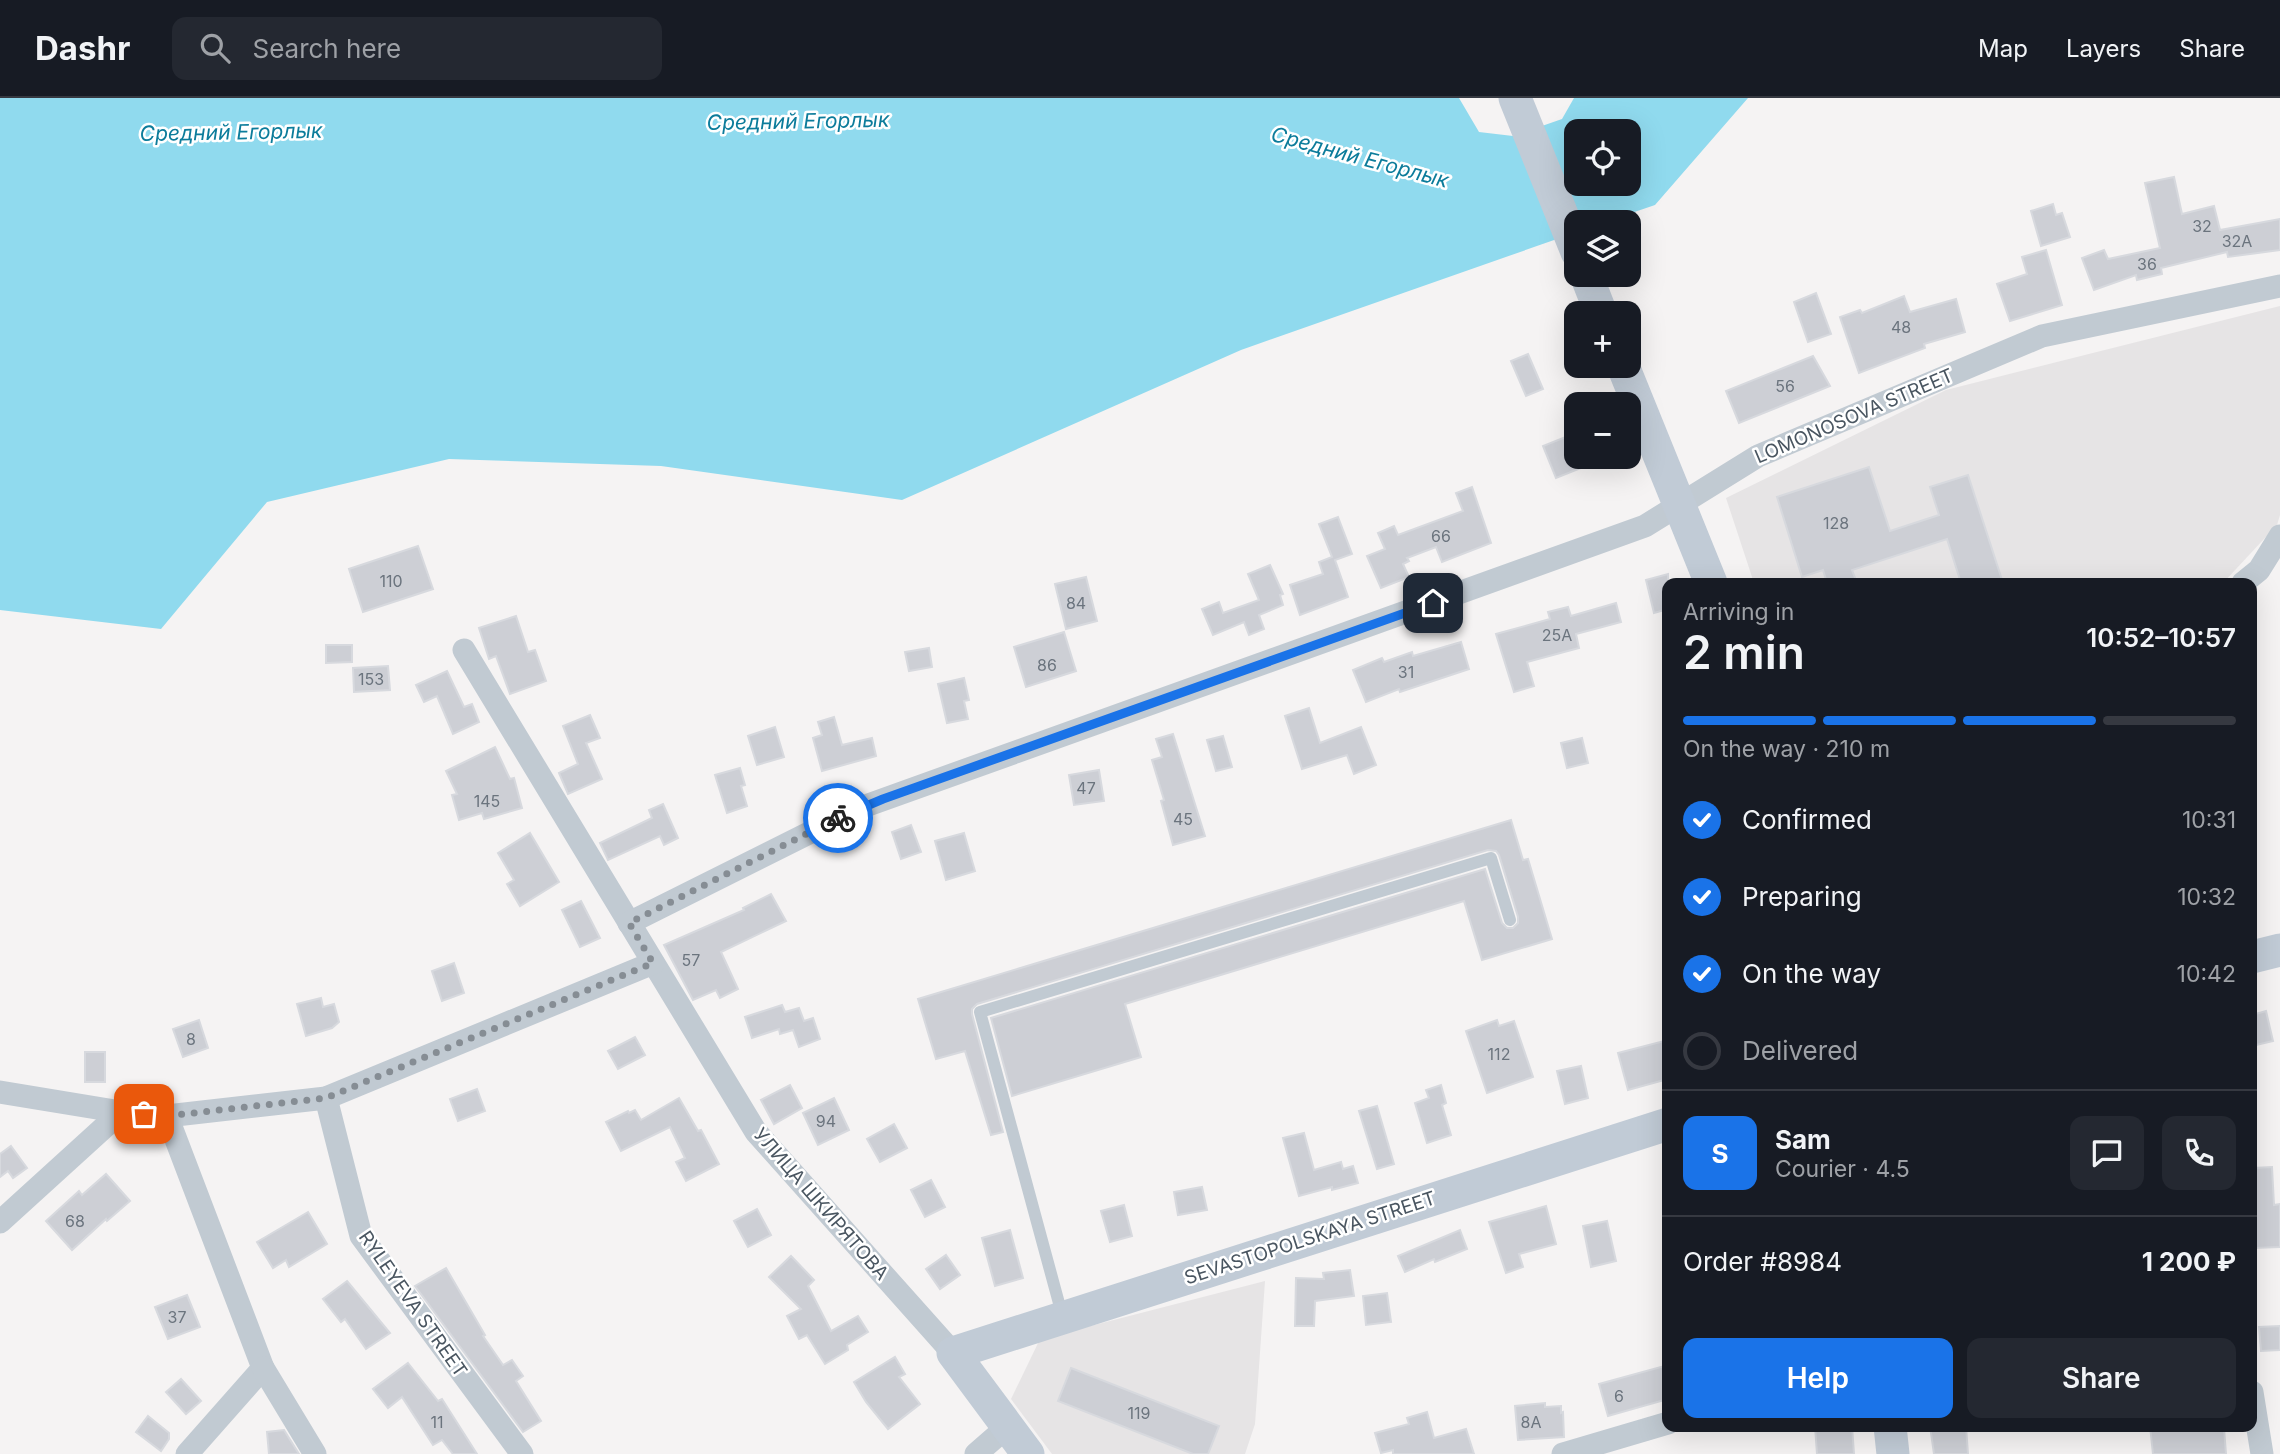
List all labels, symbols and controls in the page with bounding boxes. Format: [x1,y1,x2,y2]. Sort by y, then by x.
search box [172,17,662,80]
text: Dashr [35,28,130,68]
icon: search [196,29,234,67]
text: Search here [252,33,401,64]
text: Map [1978,34,2028,63]
text: Layers [2066,34,2141,63]
text: Share [2179,34,2245,63]
water label: Средний Егорлык [706,107,890,135]
water label: Средний Егорлык [139,118,323,146]
map controls [1564,119,1641,469]
button: locate [1564,119,1641,196]
water label: Средний Егорлык [1269,121,1452,193]
button: layers [1564,210,1641,287]
house number: 32 [2192,216,2212,236]
house number: 32А [2222,231,2252,251]
house number: 36 [2137,254,2157,274]
button: + [1564,301,1641,378]
house number: 48 [1891,317,1911,337]
street label: LOMONOSOVA STREET [1751,364,1957,468]
house number: 56 [1775,376,1795,396]
button: − [1564,392,1641,469]
house number: 128 [1823,513,1849,533]
house number: 66 [1431,526,1451,546]
house number: 110 [379,571,403,591]
pin [1403,573,1463,633]
icon: home [1414,584,1452,622]
house number: 84 [1066,593,1086,613]
text: Arriving in [1683,598,1794,626]
text: 10:52–10:57 [2086,622,2236,653]
text: 2 min [1683,624,1805,680]
house number: 25А [1542,625,1572,645]
house number: 86 [1037,655,1057,675]
house number: 31 [1398,662,1414,682]
house number: 153 [358,669,384,689]
text: On the way · 210 m [1683,735,1890,763]
house number: 47 [1076,778,1096,798]
courier [803,783,873,853]
house number: 145 [474,791,500,811]
icon: bike [819,799,857,837]
icon: check [1683,801,1721,839]
text: Confirmed [1742,804,1872,835]
text: 10:31 [2182,806,2236,834]
house number: 45 [1173,809,1193,829]
icon: check [1683,878,1721,916]
text: Preparing [1742,881,1862,912]
text: 10:32 [2177,883,2236,911]
house number: 57 [682,950,700,970]
icon: check [1683,955,1721,993]
text: On the way [1742,958,1881,989]
text: 10:42 [2177,960,2236,988]
house number: 8 [186,1029,196,1049]
text: Delivered [1742,1035,1858,1066]
house number: 112 [1488,1044,1510,1064]
pin [114,1084,174,1144]
icon: bag [125,1095,163,1133]
house number: 94 [816,1111,836,1131]
button: chat [2070,1116,2144,1190]
button: phone [2162,1116,2236,1190]
street label: УЛИЦА ШКИРЯТОВА [749,1123,893,1285]
text: Sam [1775,1124,1831,1155]
text: S [1711,1138,1729,1169]
text: Courier · 4.5 [1775,1155,1910,1183]
street label: SEVASTOPOLSKAYA STREET [1181,1186,1439,1290]
house number: 68 [65,1211,85,1231]
street label: RYLEYEVA STREET [354,1226,472,1382]
text: Order #8984 [1683,1246,1842,1277]
text: 1 200 ₽ [2142,1246,2236,1277]
house number: 37 [168,1307,186,1327]
button: Help [1683,1338,1953,1418]
button: Share [1967,1338,2236,1418]
house number: 6 [1614,1386,1624,1406]
house number: 119 [1128,1403,1150,1423]
house number: 11 [430,1412,444,1432]
house number: 8А [1521,1412,1541,1432]

